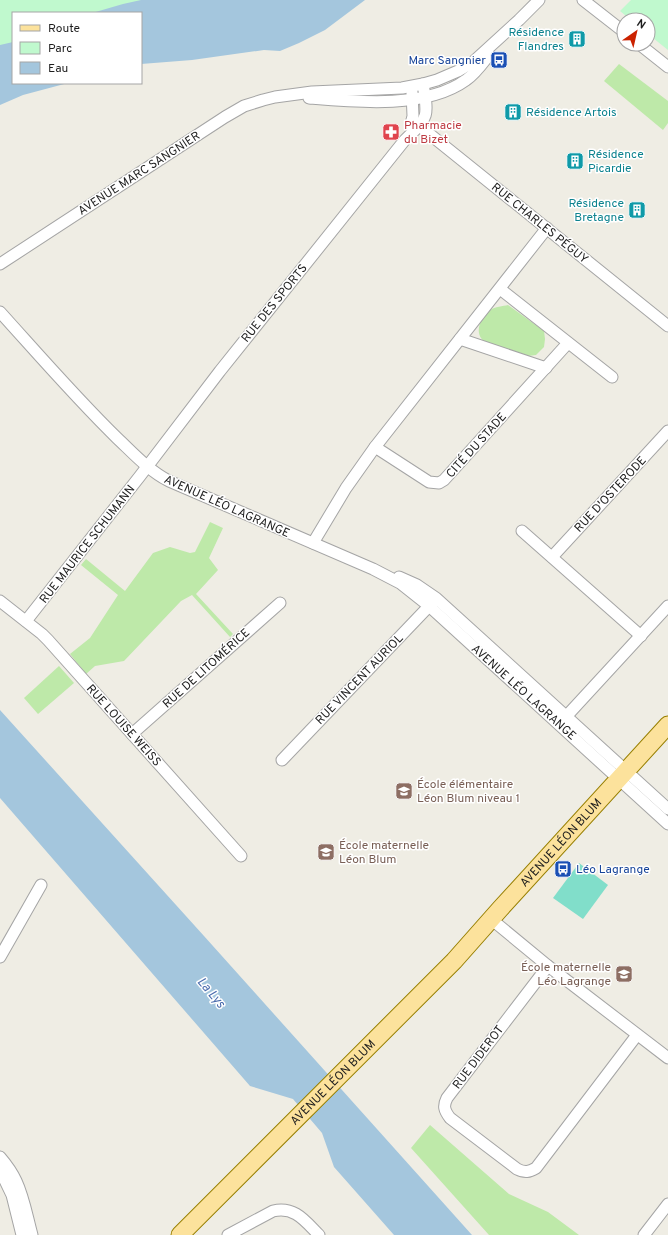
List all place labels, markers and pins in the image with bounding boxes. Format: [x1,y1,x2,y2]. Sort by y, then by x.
place label: Résidence Flandres [508,25,564,55]
building icon: Résidence Flandres [567,29,587,49]
bus stop icon: Marc Sangnier [489,50,509,70]
place label: Marc Sangnier [409,53,486,69]
building icon: Résidence Artois [503,102,523,122]
place label: Résidence Artois [526,105,617,121]
place label: Pharmacie du Bizet [404,118,462,148]
pharmacy icon: Pharmacie du Bizet [381,122,401,142]
place label: Résidence Picardie [588,147,644,177]
building icon: Résidence Picardie [565,151,585,171]
place label: Résidence Bretagne [568,196,624,226]
building icon: Résidence Bretagne [627,200,647,220]
place label: École élémentaire Léon Blum niveau 1 [417,777,520,807]
school or university icon: École élémentaire Léon Blum niveau 1 [394,781,414,801]
place label: École maternelle Léon Blum [339,838,429,868]
school or university icon: École maternelle Léon Blum [316,842,336,862]
bus stop icon: Léo Lagrange [553,859,573,879]
place label: Léo Lagrange [576,862,650,878]
place label: École maternelle Léo Lagrange [521,960,611,990]
school or university icon: École maternelle Léo Lagrange [614,964,634,984]

